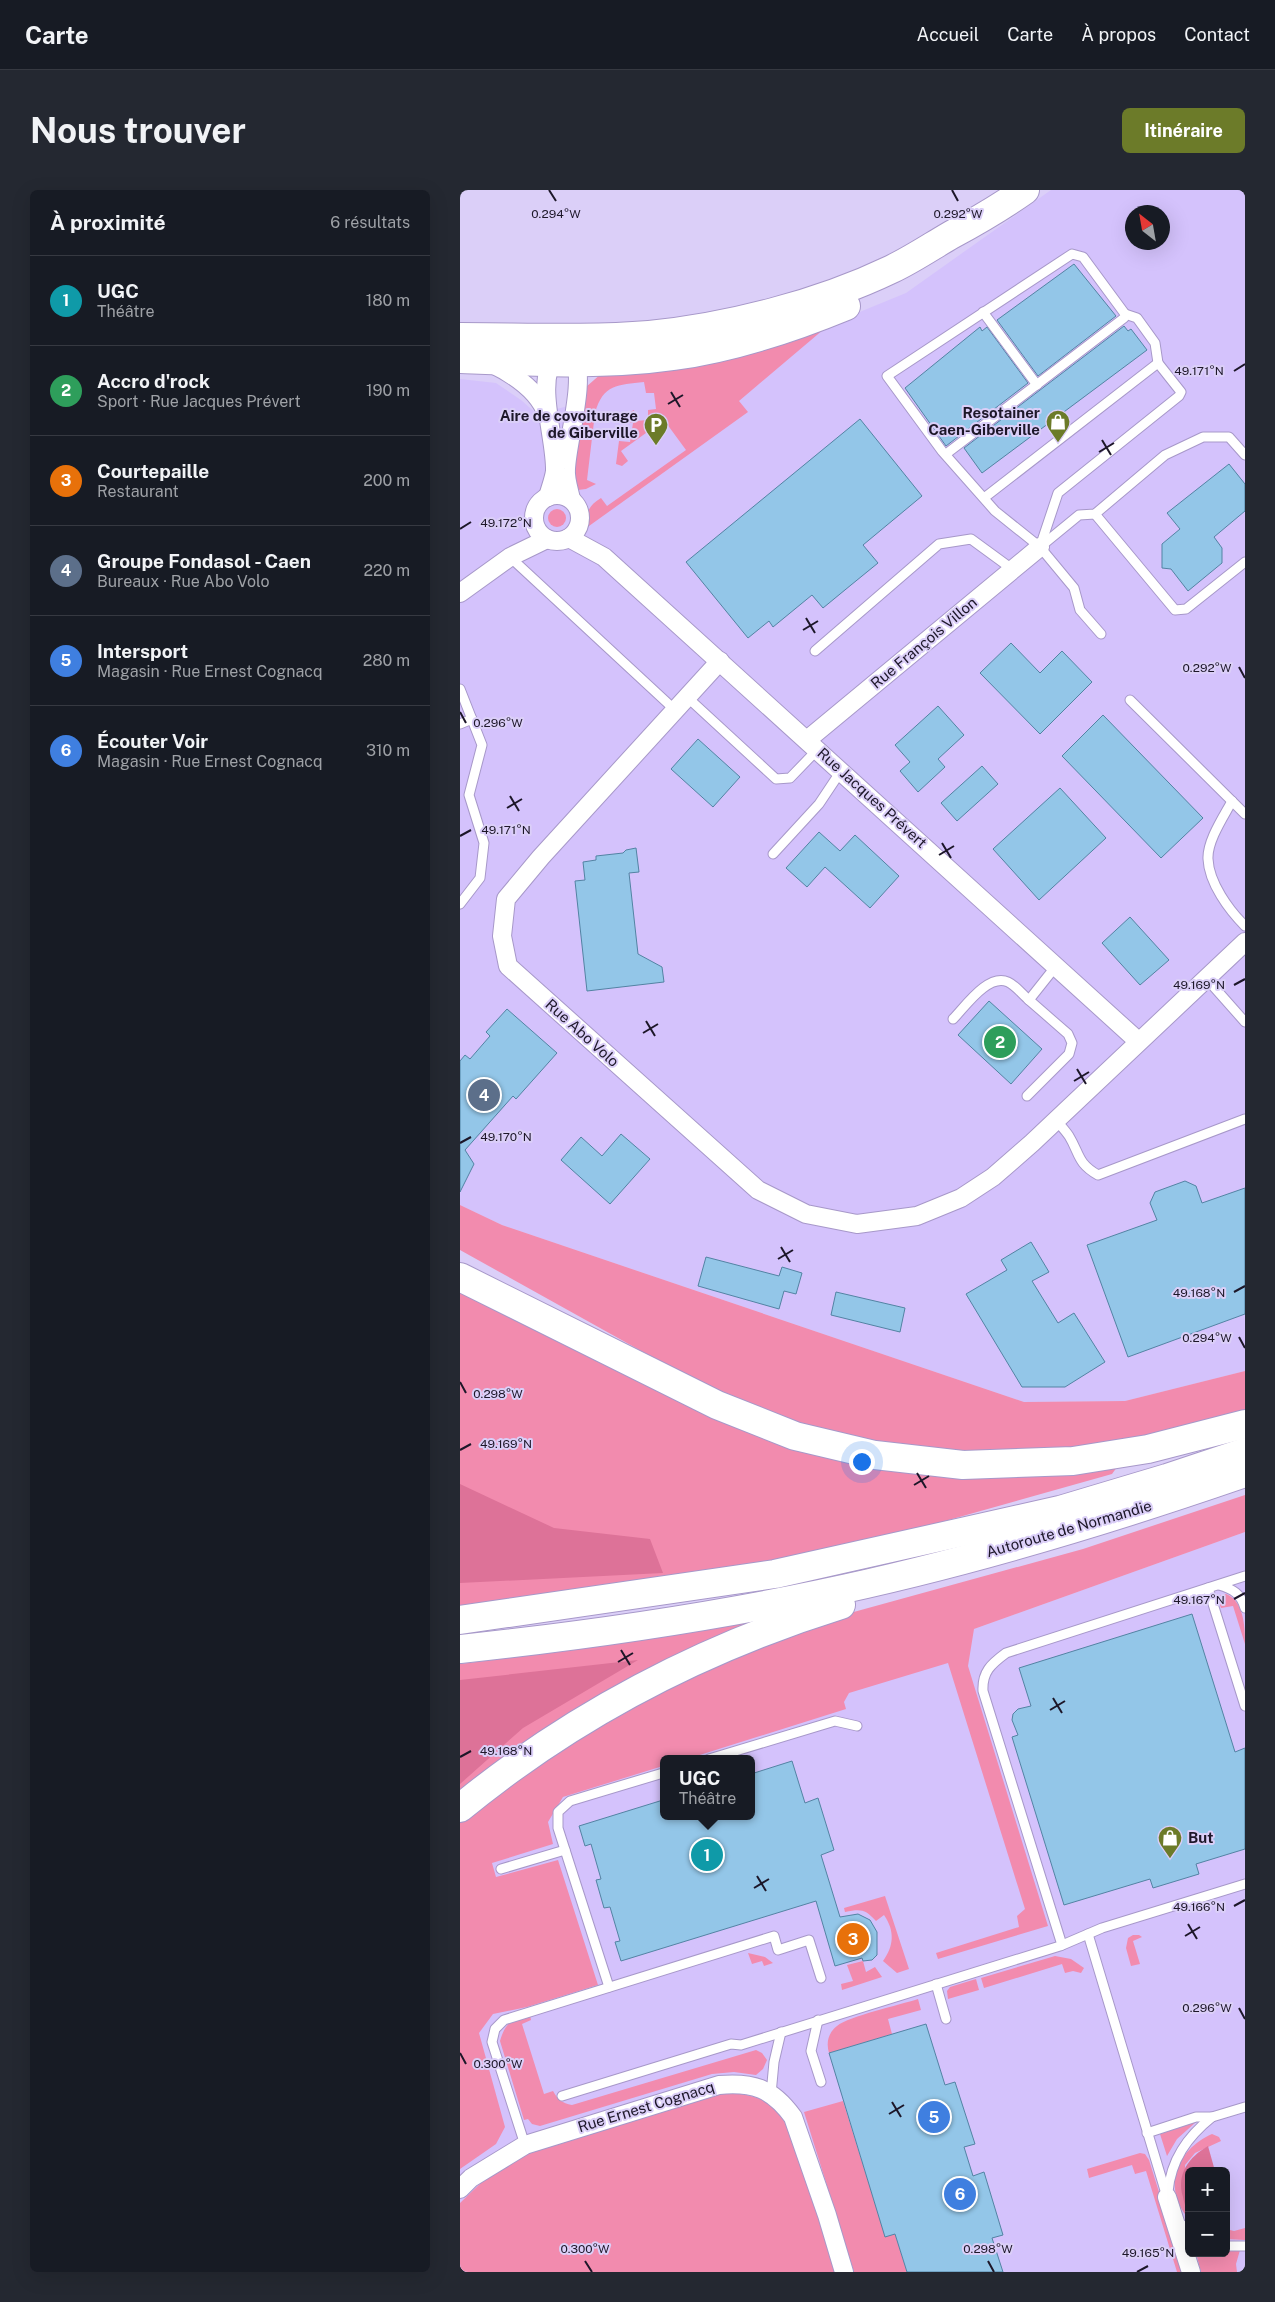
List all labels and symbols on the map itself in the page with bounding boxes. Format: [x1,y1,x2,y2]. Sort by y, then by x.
north arrow [1125,205,1170,250]
text: 0.294°W [531,207,581,221]
text: 0.292°W [933,207,983,221]
text: 49.171°N [1174,364,1224,378]
place label: Resotainer Caen-Giberville [928,404,1040,438]
place label: Aire de covoiturage de Giberville [500,407,638,441]
shop icon: Resotainer Caen-Giberville [1045,409,1071,443]
parking icon: Aire de covoiturage de Giberville [643,412,669,446]
text: 49.172°N [480,516,532,530]
street label: Rue François Villon [867,593,980,692]
text: 0.292°W [1182,661,1232,675]
text: 0.296°W [473,716,523,730]
street label: Rue Jacques Prévert [814,744,931,851]
text: 49.171°N [481,823,531,837]
text: 49.169°N [1173,978,1225,992]
street label: Rue Abo Volo [542,995,622,1070]
pin: 2 [984,1023,1016,1061]
pin: 4 [468,1076,500,1114]
text: 49.170°N [480,1130,532,1144]
text: 49.168°N [1173,1286,1225,1300]
text: 0.294°W [1182,1331,1232,1345]
text: 0.298°W [473,1387,523,1401]
text: 49.169°N [480,1437,532,1451]
your location [849,1449,875,1475]
street label: Autoroute de Normandie [984,1497,1154,1560]
text: 49.167°N [1173,1593,1225,1607]
text: 49.168°N [480,1744,532,1758]
shop icon: But [1157,1825,1183,1859]
place label: But [1188,1829,1213,1846]
pin: 1 [691,1836,723,1874]
text: 49.166°N [1173,1900,1225,1914]
pin: 3 [837,1920,869,1958]
text: 0.296°W [1182,2001,1232,2015]
text: 0.300°W [473,2057,523,2071]
street label: Rue Ernest Cognacq [576,2078,716,2135]
pin: 5 [918,2098,950,2136]
pin: 6 [944,2175,976,2213]
text: 0.300°W [560,2242,610,2256]
text: 0.298°W [963,2242,1013,2256]
text: 49.165°N [1122,2246,1174,2260]

